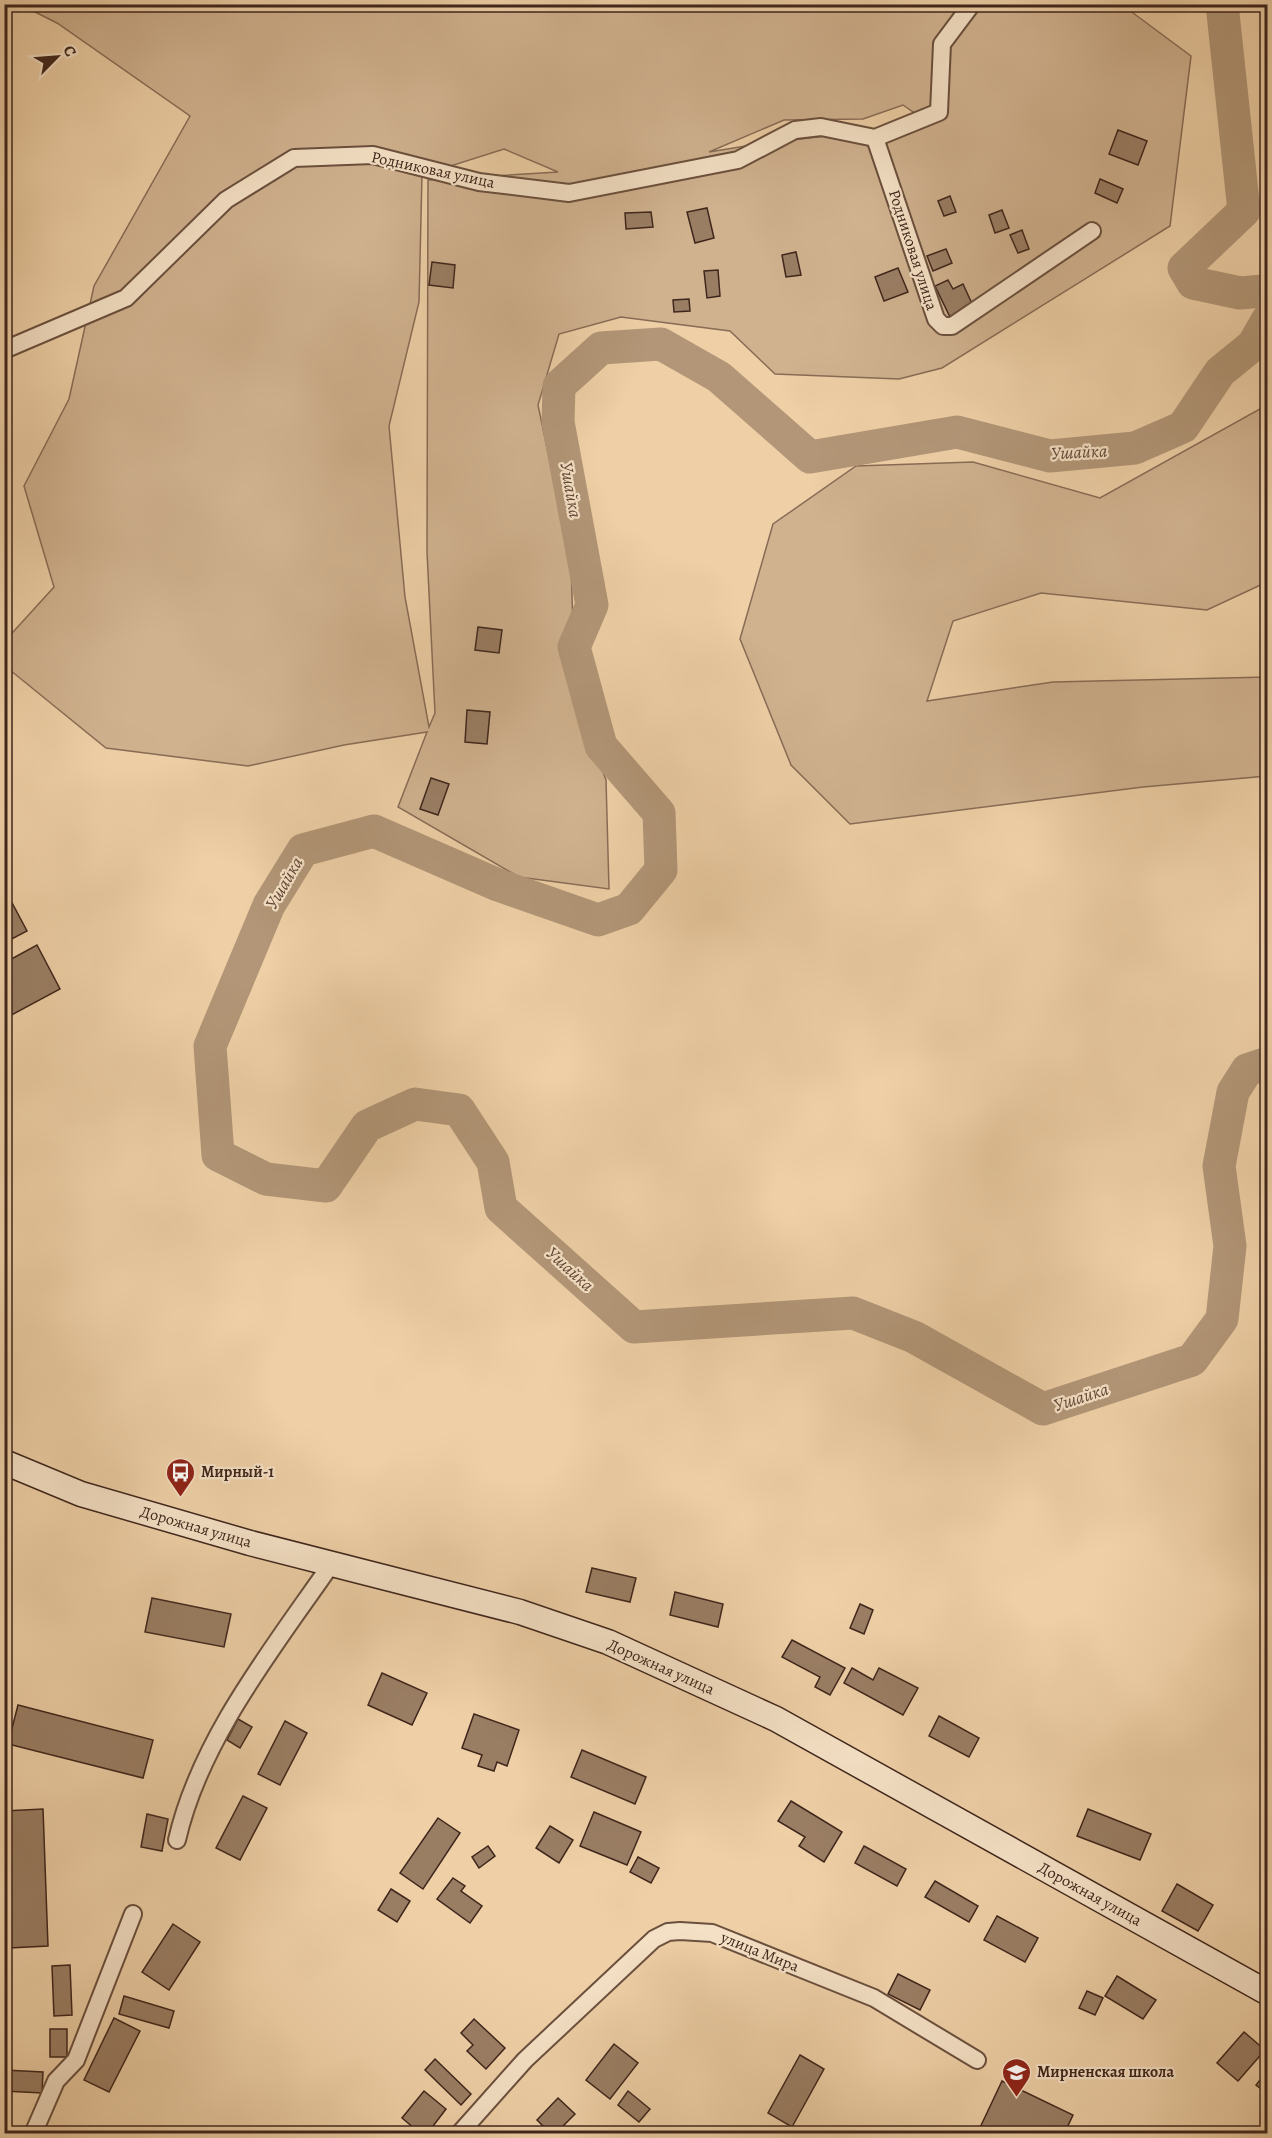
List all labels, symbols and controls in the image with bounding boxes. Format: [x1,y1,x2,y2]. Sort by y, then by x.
north arrow [27,27,87,87]
text: С [58,42,82,60]
street label: Родниковая улица [369,146,497,194]
street label: Родниковая улица [883,187,943,314]
water label: Ушайка [1050,439,1108,465]
water label: Ушайка [554,460,588,520]
water label: Ушайка [259,853,309,913]
water label: Ушайка [541,1241,599,1297]
water label: Ушайка [1050,1377,1112,1417]
bus stop icon: Мирный-1 [164,1456,196,1498]
place label: Мирный-1 [201,1461,274,1483]
street label: Дорожная улица [138,1501,255,1554]
street label: Дорожная улица [604,1634,719,1701]
street label: Дорожная улица [1034,1857,1146,1932]
street label: улица Мира [717,1926,803,1978]
school or university icon: Мирненская школа [1000,2056,1032,2098]
place label: Мирненская школа [1037,2061,1174,2083]

